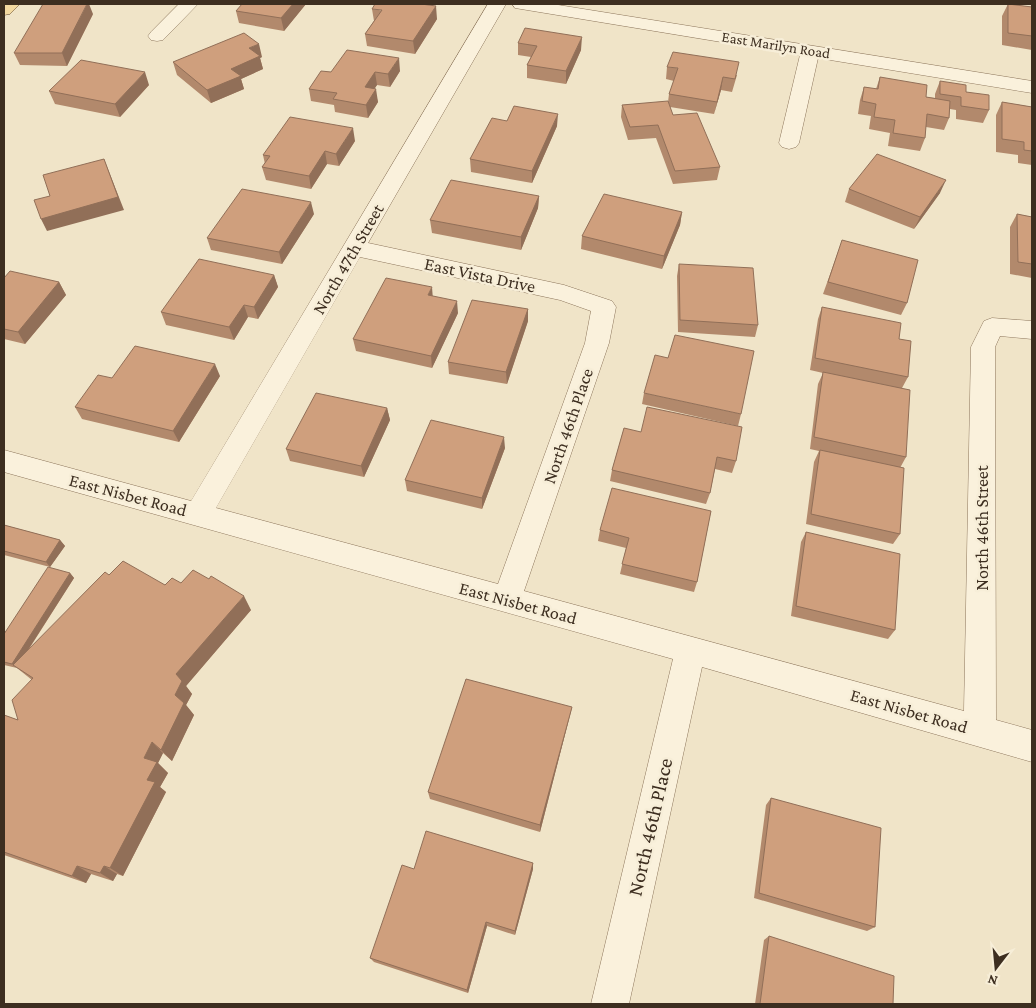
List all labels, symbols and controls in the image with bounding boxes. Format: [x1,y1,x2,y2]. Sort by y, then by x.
street label: East Marilyn Road [720,29,831,62]
street label: North 47th Street [308,199,388,318]
street label: East Vista Drive [423,253,537,297]
street label: North 46th Place [539,366,597,486]
street label: North 46th Street [972,464,992,591]
street label: East Nisbet Road [67,470,190,520]
street label: East Nisbet Road [457,578,580,628]
street label: East Nisbet Road [848,685,970,737]
street label: North 46th Place [622,756,678,898]
north arrow [971,943,1021,993]
text: N [985,971,999,990]

